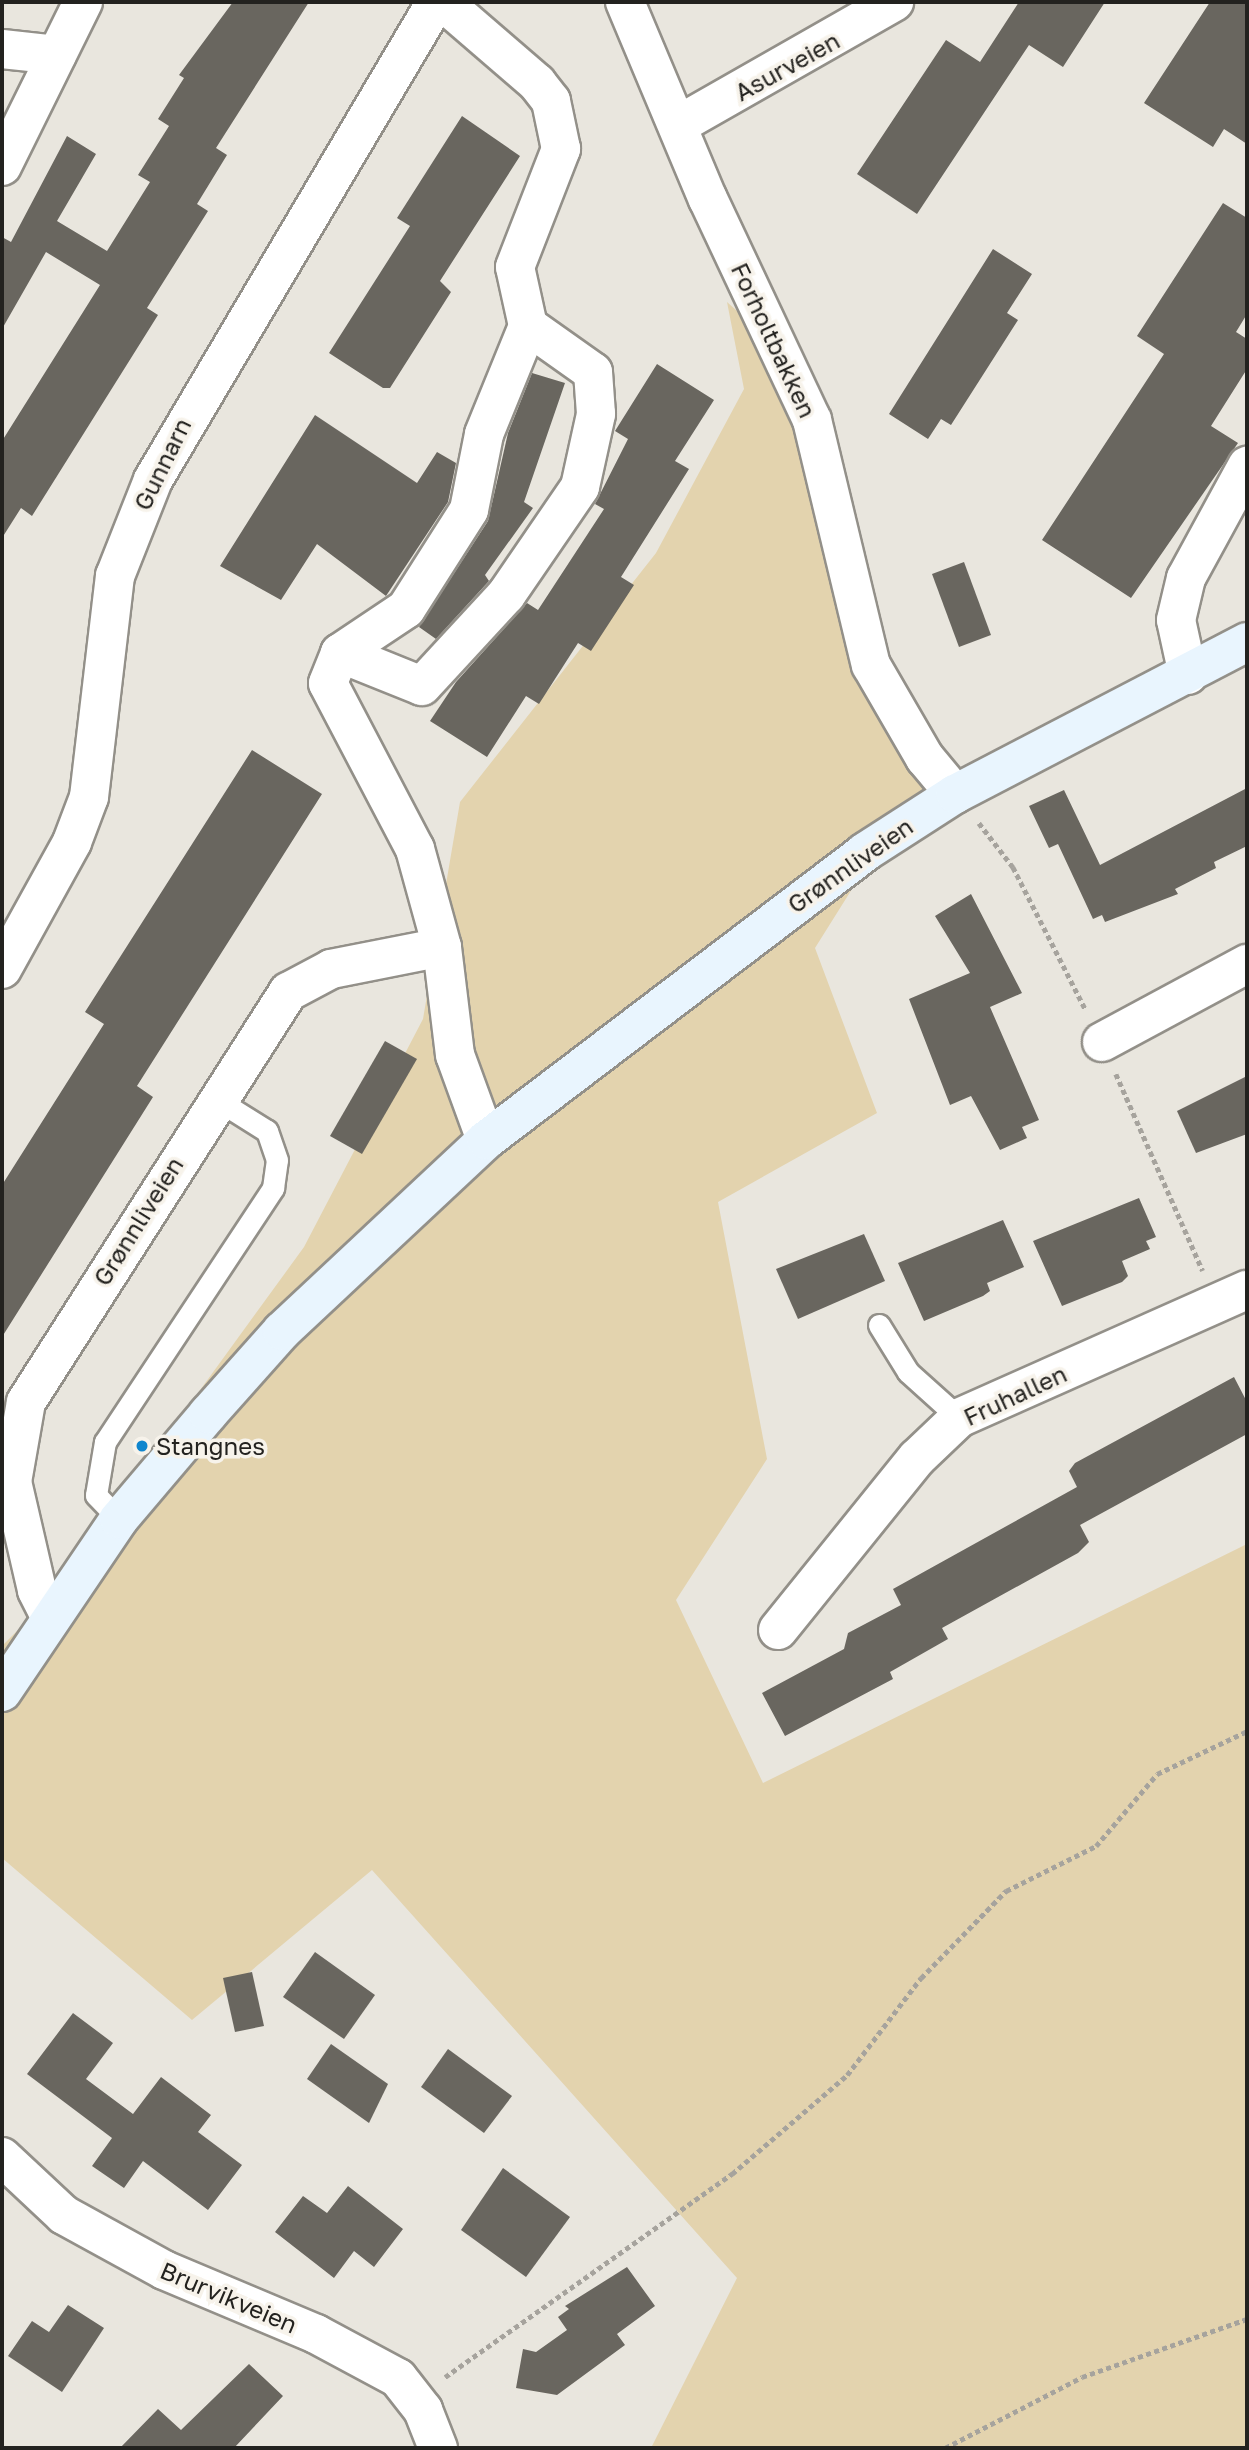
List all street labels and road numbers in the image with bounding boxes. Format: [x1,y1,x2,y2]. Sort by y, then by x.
street label: Asurveien [730,25,844,107]
street label: Forholtbakken [726,258,822,422]
street label: Gunnarn [127,413,197,515]
street label: Grønnliveien [782,811,918,919]
street label: Grønnliveien [87,1151,189,1291]
street label: Fruhallen [959,1359,1071,1431]
street label: Brurvikveien [156,2255,302,2339]

